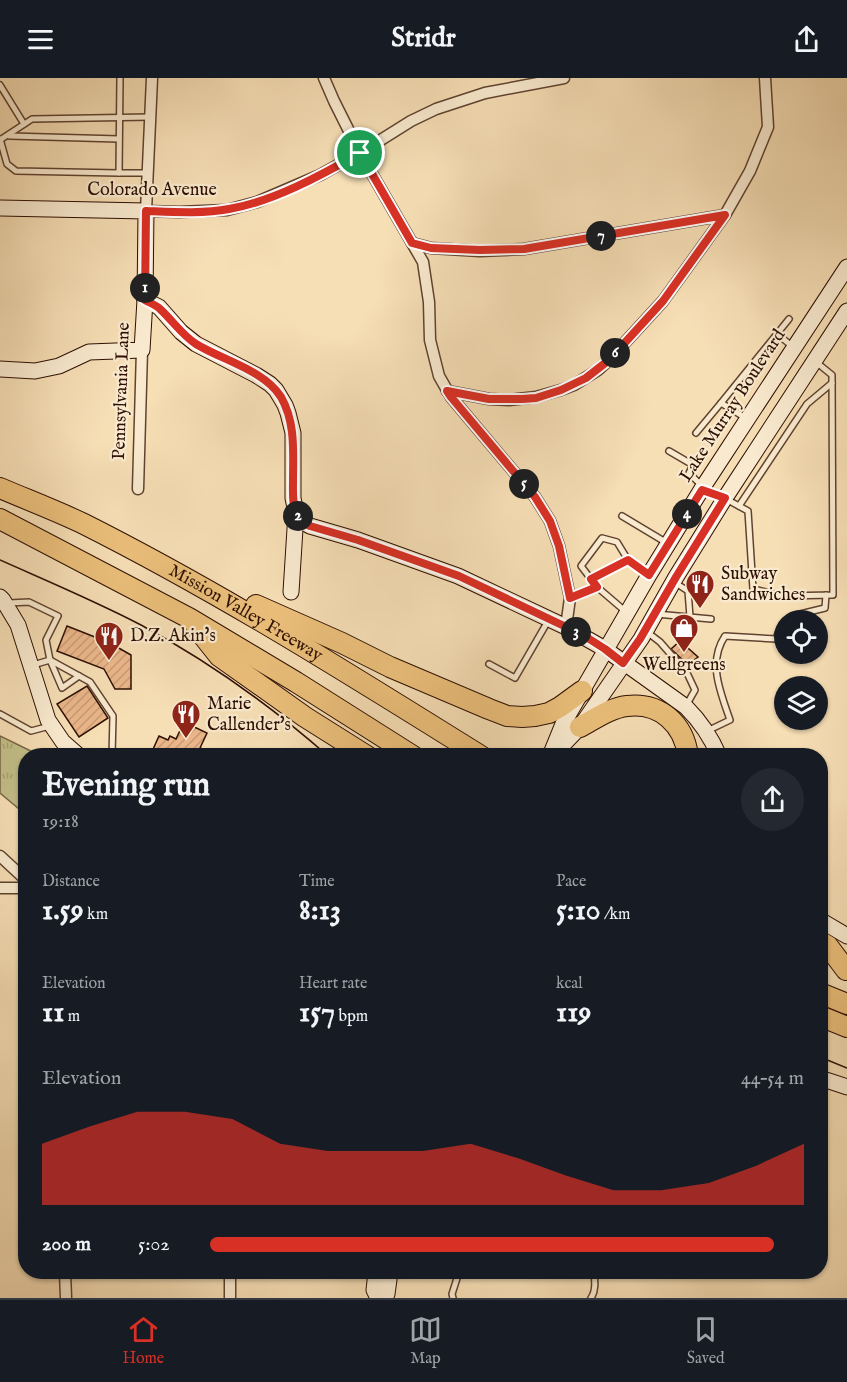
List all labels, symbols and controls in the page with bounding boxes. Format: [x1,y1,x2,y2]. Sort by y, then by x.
text: Stridr [391,22,456,56]
icon: menu [24,23,57,56]
icon: share [790,23,823,56]
pin [334,127,385,178]
icon: arrive [343,136,376,169]
street label: Colorado Avenue [87,179,217,202]
pin: 7 [586,221,616,251]
text: 7 [597,226,605,246]
pin: 1 [130,273,160,303]
text: 1 [142,278,148,298]
street label: Pennsylvania Lane [108,322,136,460]
street label: Lake Murray Boulevard [675,325,791,487]
pin: 6 [600,338,630,368]
text: 6 [612,343,618,363]
pin: 5 [509,469,539,499]
text: 5 [521,474,527,494]
pin: 4 [672,499,702,529]
pin: 2 [283,501,313,531]
text: 4 [683,504,691,524]
text: 2 [294,506,302,526]
street label: Mission Valley Freeway [165,559,327,667]
place label: Subway Sandwiches [721,563,805,607]
restaurant icon: Subway Sandwiches [684,568,716,610]
map controls [774,610,828,730]
button: locate [774,610,828,664]
shop icon: Wellgreens [668,612,700,654]
pin: 3 [561,617,591,647]
restaurant icon: D.Z. Akin's [93,620,125,662]
text: 3 [573,622,579,642]
place label: D.Z. Akin's [130,625,216,648]
place label: Wellgreens [642,654,726,677]
button: layers [774,676,828,730]
place label: Marie Callender's [207,693,291,737]
restaurant icon: Marie Callender's [170,698,202,740]
text: Evening run [42,765,210,807]
button: share [741,768,804,831]
text: 19:18 [42,809,79,834]
text: Distance [42,872,100,892]
text: Time [299,872,335,892]
text: Pace [556,872,586,892]
text: 1.59 [42,892,84,930]
text: 8:13 [299,892,341,930]
text: 5:10 [556,892,601,930]
text: km [84,905,108,925]
text: /km [601,905,630,925]
text: Elevation [42,974,105,994]
text: Heart rate [299,974,367,994]
text: kcal [556,974,583,994]
text: 11 [42,994,64,1032]
text: 157 [299,994,335,1032]
text: 119 [556,994,591,1032]
text: m [64,1007,80,1027]
text: bpm [335,1007,368,1027]
text: Elevation [42,1066,121,1091]
text: 44–54 m [741,1066,804,1091]
text: 200 m [42,1232,91,1257]
text: 5:02 [138,1232,170,1257]
tab: Home [122,1313,164,1369]
tab: Map [409,1313,442,1369]
tab: Saved [687,1313,725,1369]

